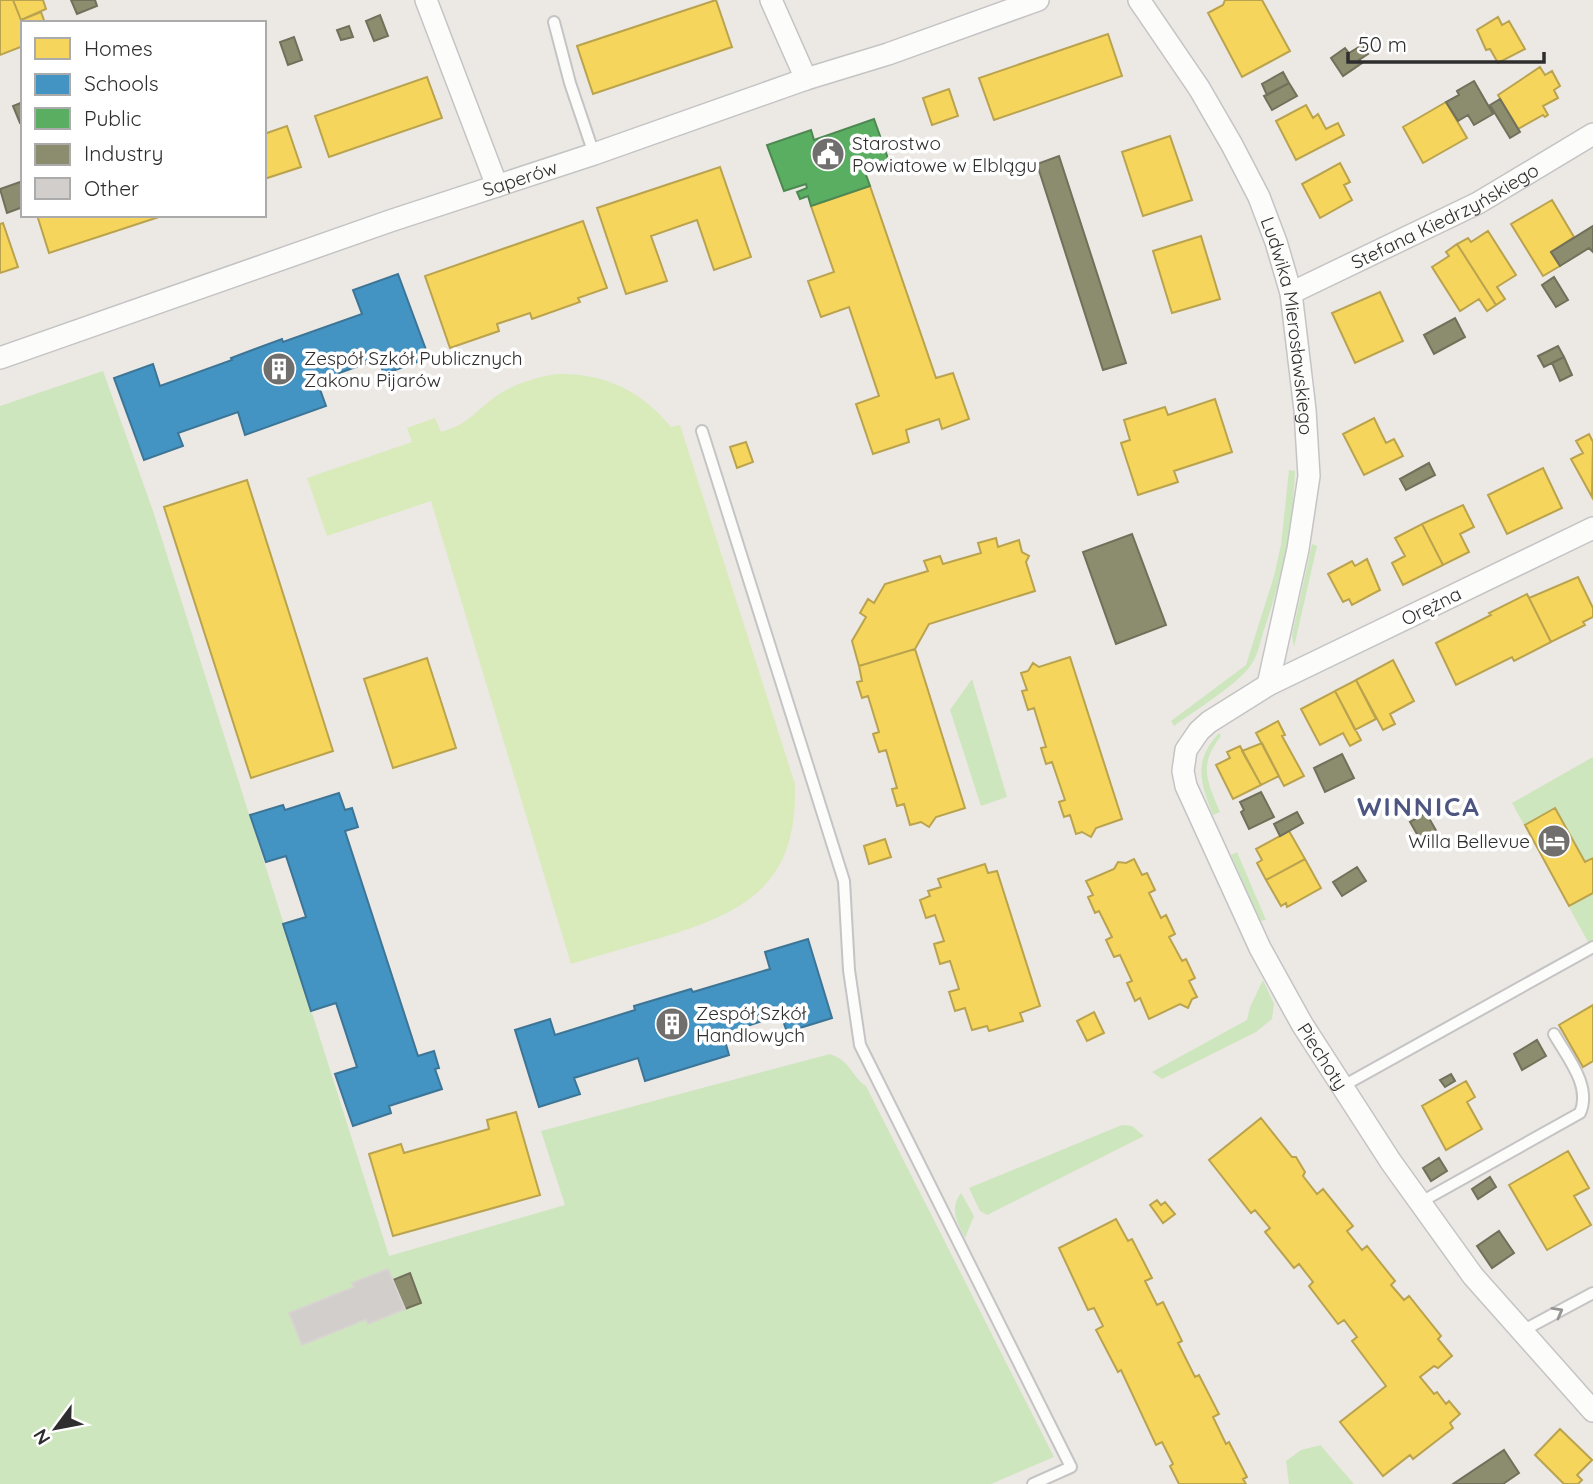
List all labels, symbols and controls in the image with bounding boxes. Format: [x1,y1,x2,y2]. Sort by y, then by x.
legend [21,21,266,217]
scale bar [1348,21,1544,65]
text: 50 m [1358,31,1407,57]
text: Homes [84,35,153,61]
text: Schools [84,70,159,96]
text: Public [84,105,141,131]
place label: Starostwo Powiatowe w Elblągu [852,131,1037,177]
public building icon: Starostwo Powiatowe w Elblągu [809,135,847,173]
text: Industry [84,140,163,166]
street label: Saperów [479,155,560,202]
street label: Stefana Kiedrzyńskiego [1347,157,1543,274]
text: Other [84,175,139,201]
street label: Ludwika Mierosławskiego [1256,213,1318,436]
place label: Zespół Szkół Publicznych Zakonu Pijarów [304,346,523,392]
building icon: Zespół Szkół Publicznych Zakonu Pijarów [260,350,298,388]
street label: Orężna [1397,581,1465,631]
district label: WINNICA [1357,790,1481,823]
hotel icon: Willa Bellevue [1535,822,1573,860]
place label: Willa Bellevue [1408,829,1530,853]
place label: Zespół Szkół Handlowych [696,1001,807,1047]
building icon: Zespół Szkół Handlowych [653,1005,691,1043]
street label: Piechoty [1292,1018,1353,1095]
one-way arrow [1550,1307,1563,1320]
north arrow [21,1393,91,1463]
text: N [28,1425,55,1449]

